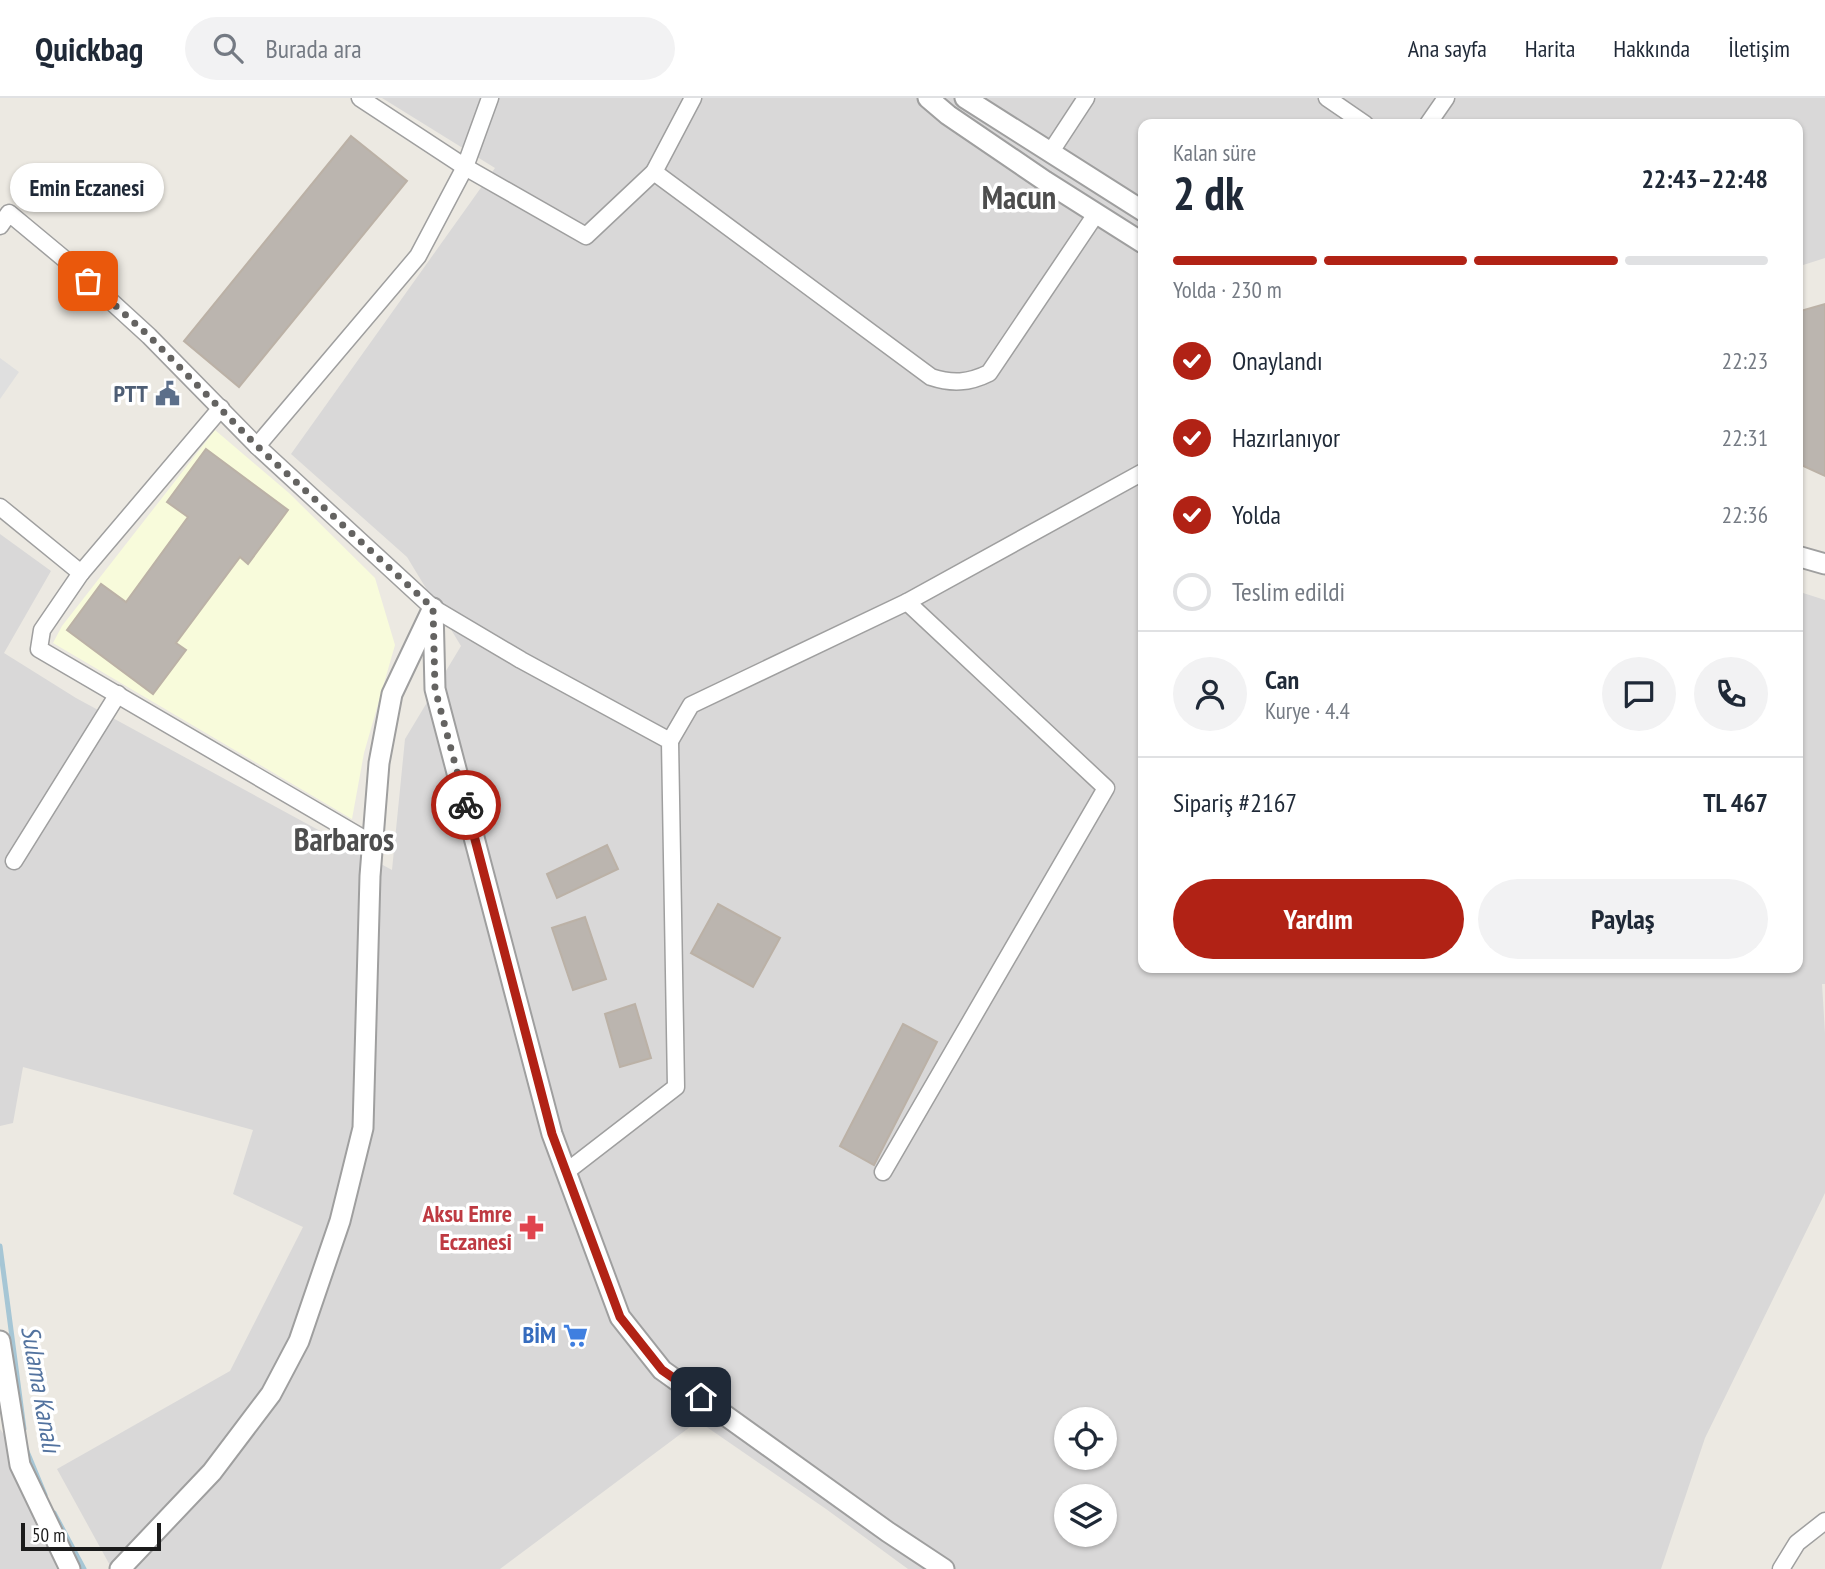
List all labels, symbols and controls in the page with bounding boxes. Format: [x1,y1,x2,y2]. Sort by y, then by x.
search box [185,17,675,80]
text: Quickbag [35,27,143,70]
icon: search [209,29,247,67]
text: Burada ara [265,32,362,65]
text: Ana sayfa [1408,33,1487,64]
text: Harita [1525,33,1575,64]
text: Hakkında [1613,33,1690,64]
text: İletişim [1728,33,1790,64]
text: Kalan süre [1173,138,1256,167]
callout: Emin Eczanesi [11,162,165,211]
text: 22:43–22:48 [1641,162,1768,195]
text: 2 dk [1173,163,1244,223]
text: Emin Eczanesi [30,173,144,202]
district label: Macun [982,176,1056,218]
pin [58,251,118,311]
icon: bag [69,262,107,300]
text: Yolda · 230 m [1173,275,1282,304]
icon: check [1173,342,1211,380]
text: Onaylandı [1232,344,1323,377]
text: 22:23 [1722,346,1768,375]
place label: PTT [113,378,149,409]
public building icon: PTT [154,380,182,408]
icon: check [1173,419,1211,457]
text: Hazırlanıyor [1232,421,1340,454]
text: 22:31 [1722,423,1768,452]
icon: check [1173,496,1211,534]
text: Yolda [1232,498,1281,531]
text: 22:36 [1722,500,1768,529]
text: Teslim edildi [1232,575,1345,608]
button: person [1173,657,1247,731]
button: chat [1602,657,1676,731]
button: phone [1694,657,1768,731]
text: Can [1265,663,1299,696]
text: Kurye · 4.4 [1265,696,1350,725]
courier [431,770,501,840]
icon: bike [447,786,485,824]
text: Sipariş #2167 [1173,786,1297,819]
text: TL 467 [1703,786,1768,819]
district label: Barbaros [294,818,394,860]
button: Yardım [1173,879,1464,959]
button: Paylaş [1478,879,1768,959]
place label: Aksu Emre Eczanesi [422,1198,512,1257]
pharmacy icon: Aksu Emre Eczanesi [518,1214,546,1242]
place label: BİM [523,1319,556,1350]
supermarket icon: BİM [562,1321,590,1349]
water label: Sulama Kanalı [14,1323,69,1456]
pin [671,1367,731,1427]
icon: home [682,1378,720,1416]
map controls [1054,1407,1117,1547]
button: locate [1054,1407,1117,1470]
button: layers [1054,1484,1117,1547]
scale bar [21,1520,161,1552]
text: 50 m [32,1523,66,1547]

